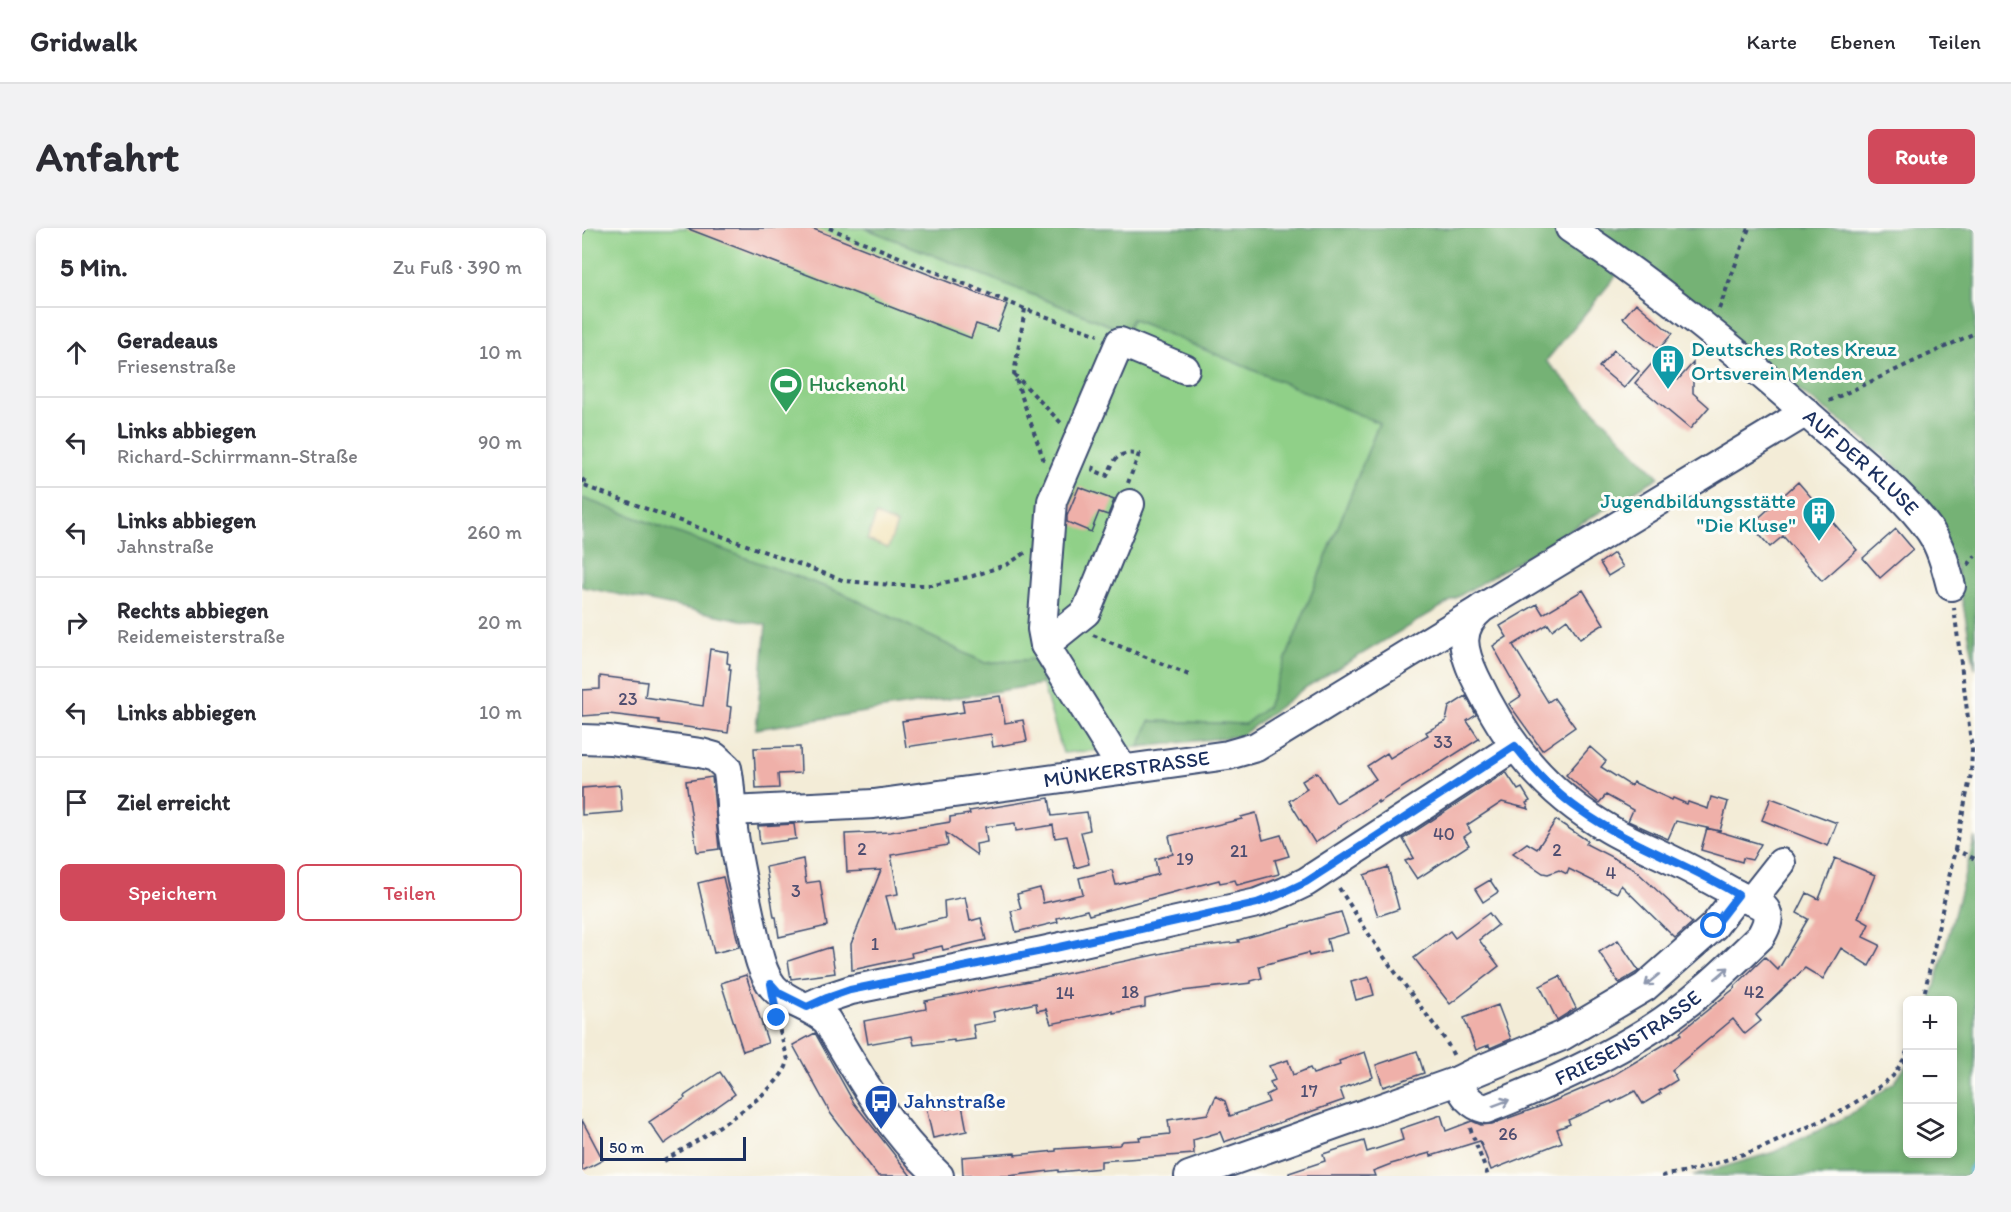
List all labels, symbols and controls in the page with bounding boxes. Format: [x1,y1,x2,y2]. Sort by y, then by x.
text: Gridwalk [30,24,138,58]
text: Karte [1747,29,1797,54]
text: Ebenen [1830,29,1896,54]
text: Teilen [1929,29,1981,54]
button: Route [1868,129,1975,184]
text: Anfahrt [36,131,179,182]
text: 5 Min. [60,251,128,283]
text: Zu Fuß · 390 m [393,255,522,279]
text: Geradeaus [117,327,218,354]
icon: ahead [60,336,93,369]
place label: Deutsches Rotes Kreuz Ortsverein Menden [1691,336,1897,385]
text: 10 m [479,340,522,364]
building icon: Deutsches Rotes Kreuz Ortsverein Menden [1650,343,1686,390]
text: Friesenstraße [117,354,236,378]
sports icon: Huckenohl [768,366,804,413]
place label: Huckenohl [809,371,906,396]
street label: AUF DER KLUSE [1799,403,1925,520]
text: Links abbiegen [117,417,256,444]
icon: left [60,426,93,459]
text: 90 m [478,430,522,454]
text: Richard-Schirrmann-Straße [117,444,358,468]
place label: Jugendbildungsstätte "Die Kluse" [1601,488,1796,537]
building icon: Jugendbildungsstätte "Die Kluse" [1801,495,1837,542]
text: Links abbiegen [117,507,256,534]
icon: left [60,516,93,549]
text: 260 m [467,520,522,544]
text: Jahnstraße [117,534,214,558]
text: Rechts abbiegen [117,597,269,624]
icon: right [60,606,93,639]
text: 20 m [478,610,522,634]
text: Reidemeisterstraße [117,624,285,648]
house number: 23 [618,688,638,710]
icon: left [60,696,93,729]
text: Links abbiegen [117,699,256,726]
text: 10 m [479,700,522,724]
house number: 33 [1433,731,1453,753]
street label: MÜNKERSTRASSE [1042,745,1211,792]
icon: arrive [60,786,93,819]
text: Ziel erreicht [117,789,230,816]
house number: 40 [1433,823,1455,845]
house number: 2 [857,838,867,860]
house number: 2 [1552,839,1562,861]
house number: 21 [1230,840,1248,862]
house number: 19 [1176,848,1194,870]
house number: 4 [1606,862,1617,884]
button: Speichern [60,864,285,921]
button: Teilen [297,864,522,921]
house number: 3 [791,880,801,902]
route start [1700,912,1726,938]
house number: 1 [871,933,879,955]
one-way arrow [1714,966,1729,980]
one-way arrow [1644,974,1660,987]
house number: 18 [1121,981,1139,1003]
house number: 42 [1744,981,1765,1003]
house number: 14 [1055,982,1075,1004]
street label: FRIESENSTRASSE [1551,984,1706,1091]
map controls [1903,996,1957,1158]
button: + [1903,996,1957,1050]
route end [763,1004,789,1030]
button: − [1903,1050,1957,1104]
house number: 17 [1300,1080,1318,1102]
bus stop icon: Jahnstraße [863,1083,899,1130]
place label: Jahnstraße [904,1088,1006,1113]
one-way arrow [1491,1097,1510,1108]
button: layers [1903,1104,1957,1158]
house number: 26 [1499,1123,1518,1145]
scale bar [600,1134,746,1162]
text: 50 m [609,1138,644,1157]

